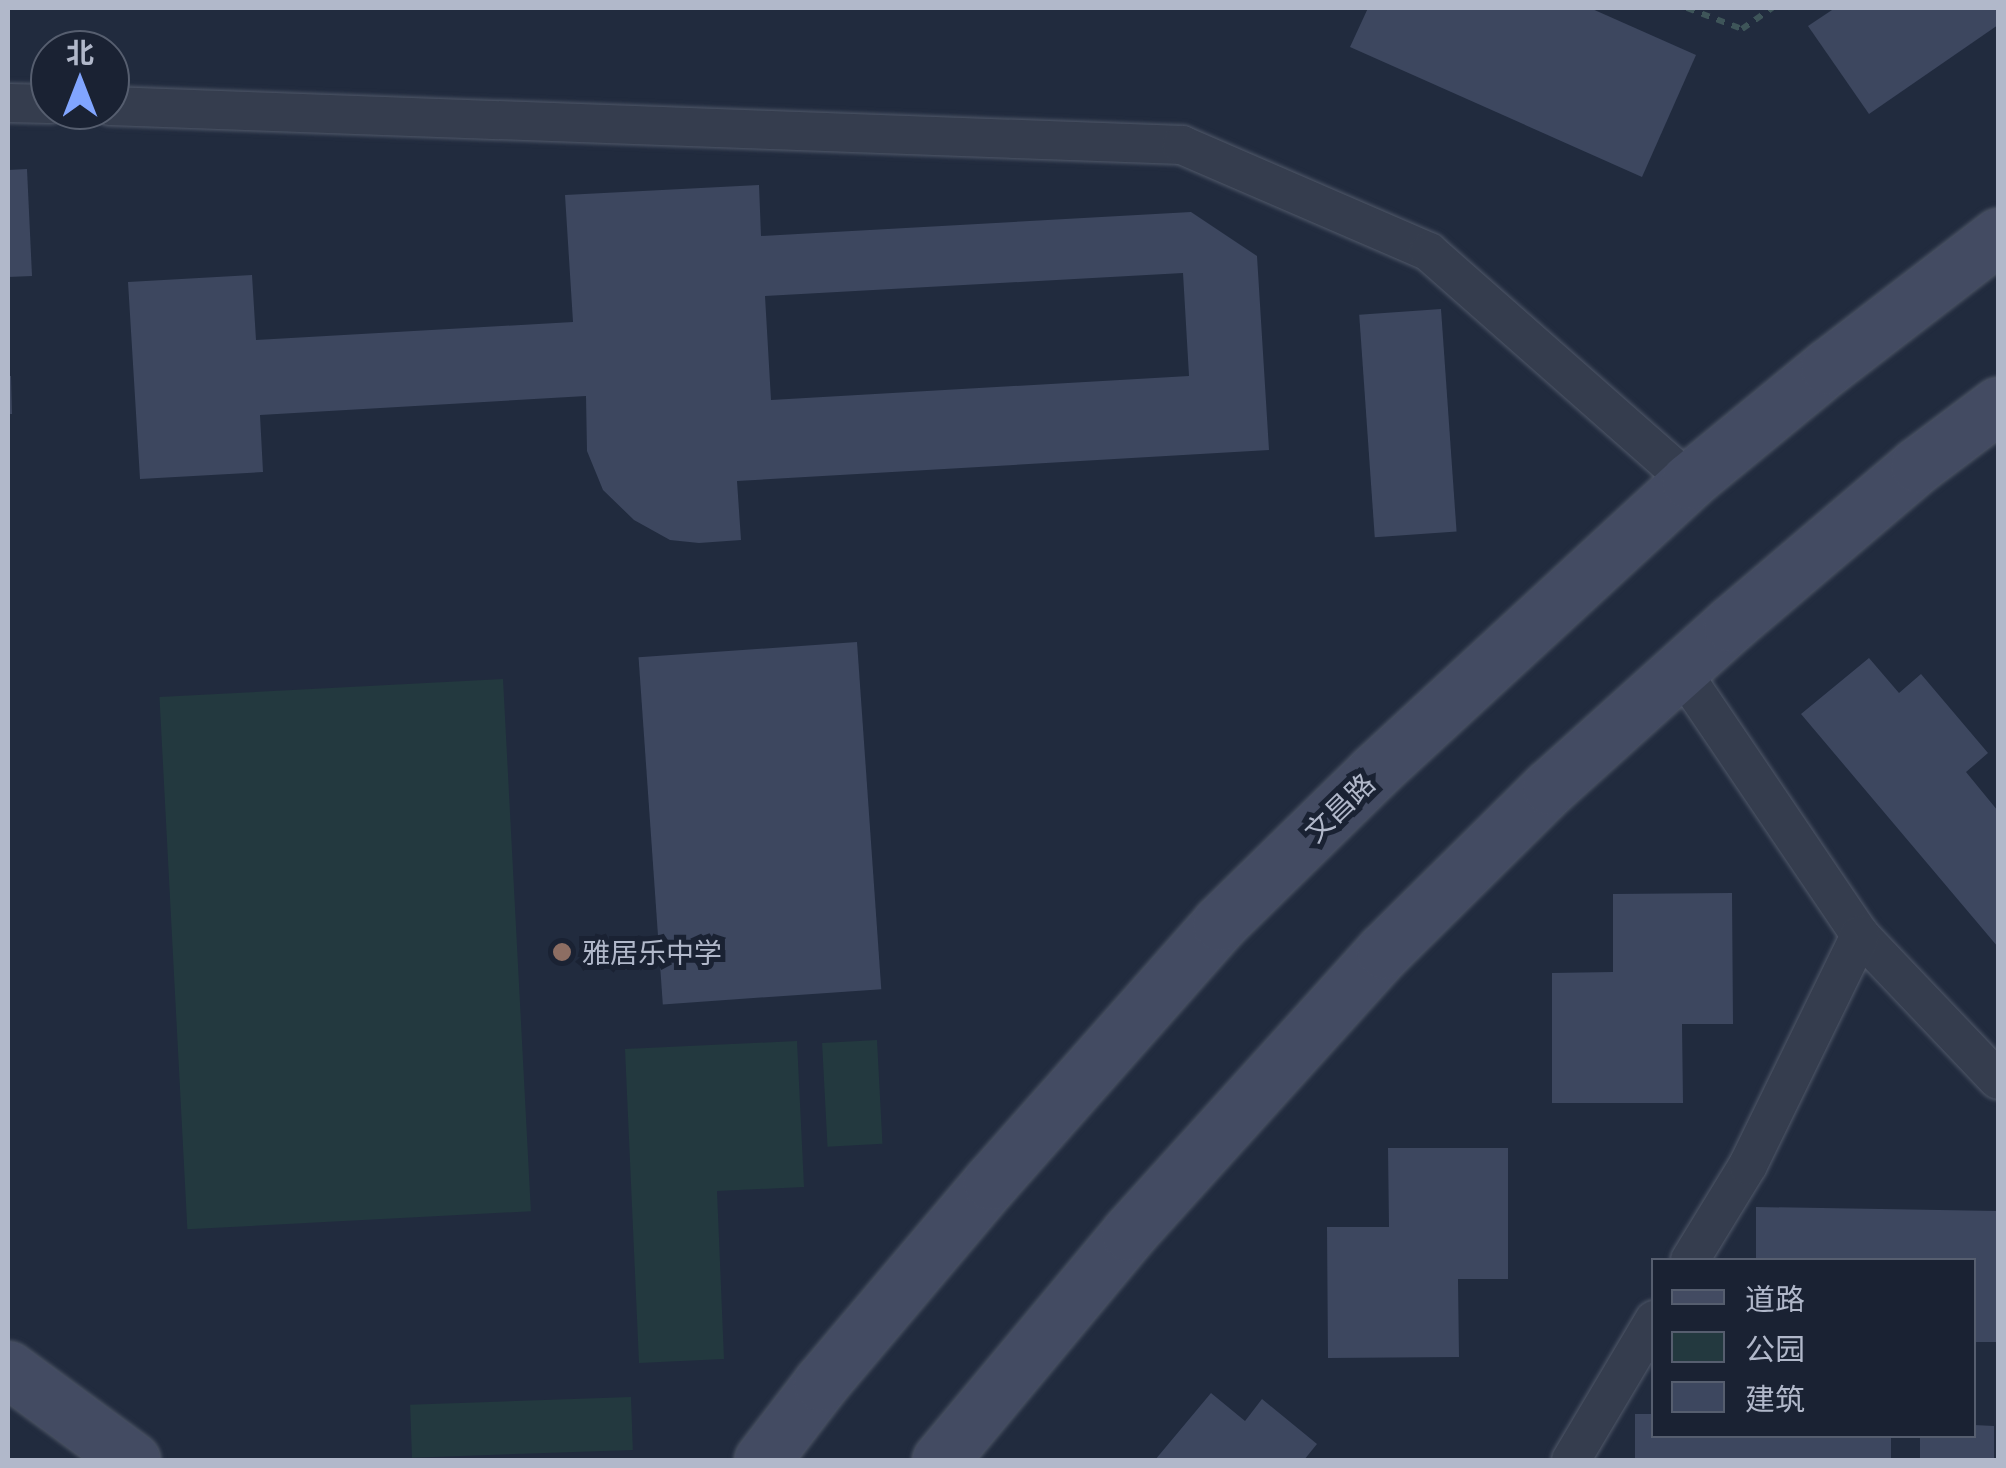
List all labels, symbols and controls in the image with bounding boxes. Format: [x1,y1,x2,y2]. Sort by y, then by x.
north arrow [30,30,130,130]
text: 北 [66,35,94,69]
street label: 文昌路 [1297,766,1381,848]
place label: 雅居乐中学 [582,935,722,969]
marker: 雅居乐中学 [551,941,573,963]
legend [1651,1258,1976,1438]
text: 道路 [1745,1280,1805,1316]
text: 公园 [1745,1330,1805,1366]
text: 建筑 [1745,1380,1805,1416]

